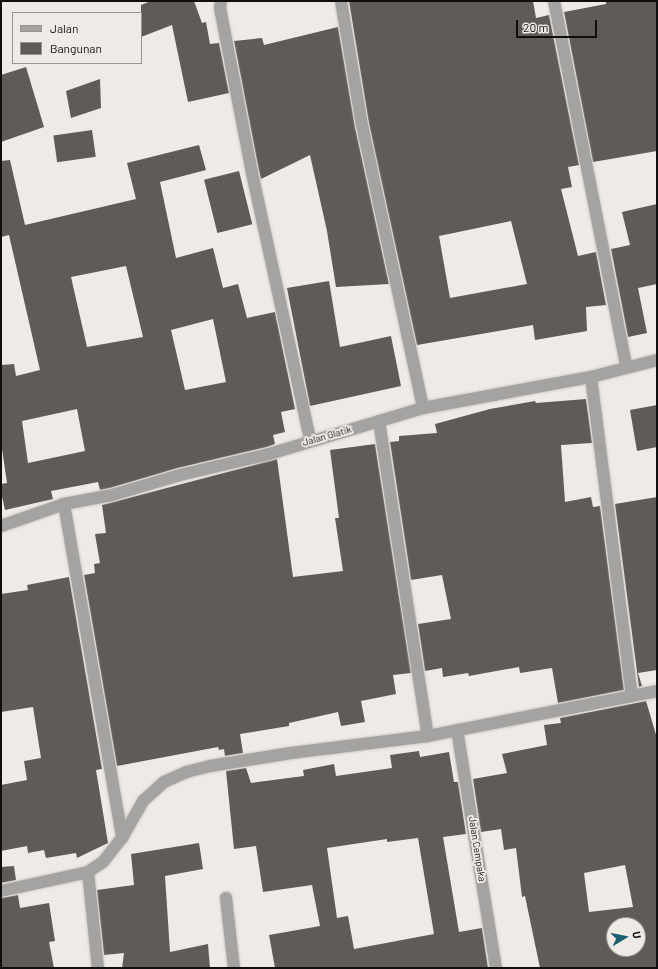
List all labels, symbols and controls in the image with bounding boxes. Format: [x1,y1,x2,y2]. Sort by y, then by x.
legend [12,12,142,64]
scale bar [518,12,599,38]
text: 20 m [523,20,549,34]
text: Jalan [50,21,78,35]
text: Bangunan [50,41,102,55]
street label: Jalan Glatik [301,423,353,449]
street label: Jalan Cempaka [466,815,488,883]
north arrow [606,917,646,957]
text: U [630,930,644,940]

